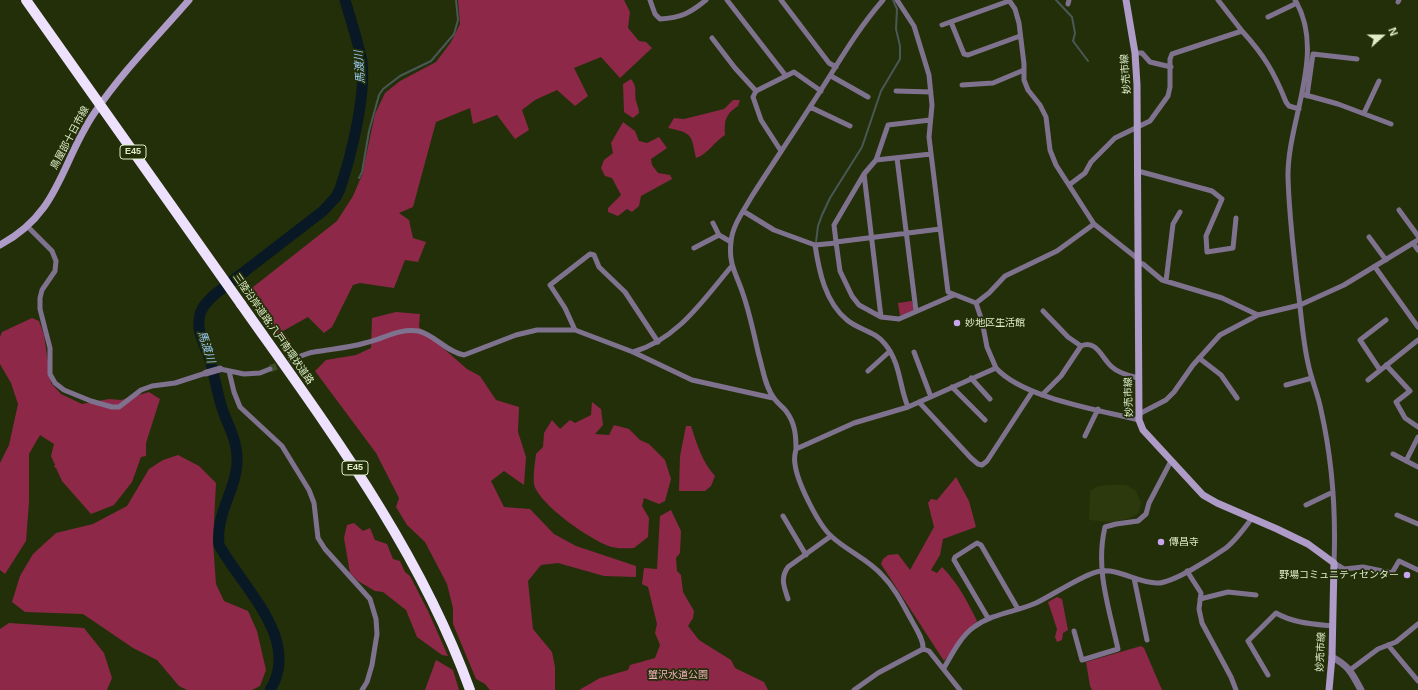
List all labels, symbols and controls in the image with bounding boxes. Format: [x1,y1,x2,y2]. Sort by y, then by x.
north arrow [1362,16,1402,56]
text: N [1386,26,1400,38]
water label: 馬渡川 [352,50,368,84]
street label: 妙売市線 [1119,54,1133,94]
street label: 鳥屋部十日市線 [48,104,92,172]
road number: E45 [120,145,146,159]
street label: 三陸沿岸道路;八戸南環状道路 [230,271,316,387]
place label: 妙地区生活館 [965,317,1025,329]
marker: 妙地区生活館 [952,318,962,328]
water label: 馬渡川 [195,329,217,365]
street label: 妙売市線 [1122,377,1136,417]
road number: E45 [342,461,368,475]
place label: 傳昌寺 [1169,536,1199,548]
marker: 傳昌寺 [1156,537,1166,547]
place label: 野場コミュニティセンター [1279,569,1399,581]
marker: 野場コミュニティセンター [1402,570,1412,580]
street label: 妙売市線 [1314,632,1328,672]
park label: 蟹沢水道公園 [648,669,708,681]

